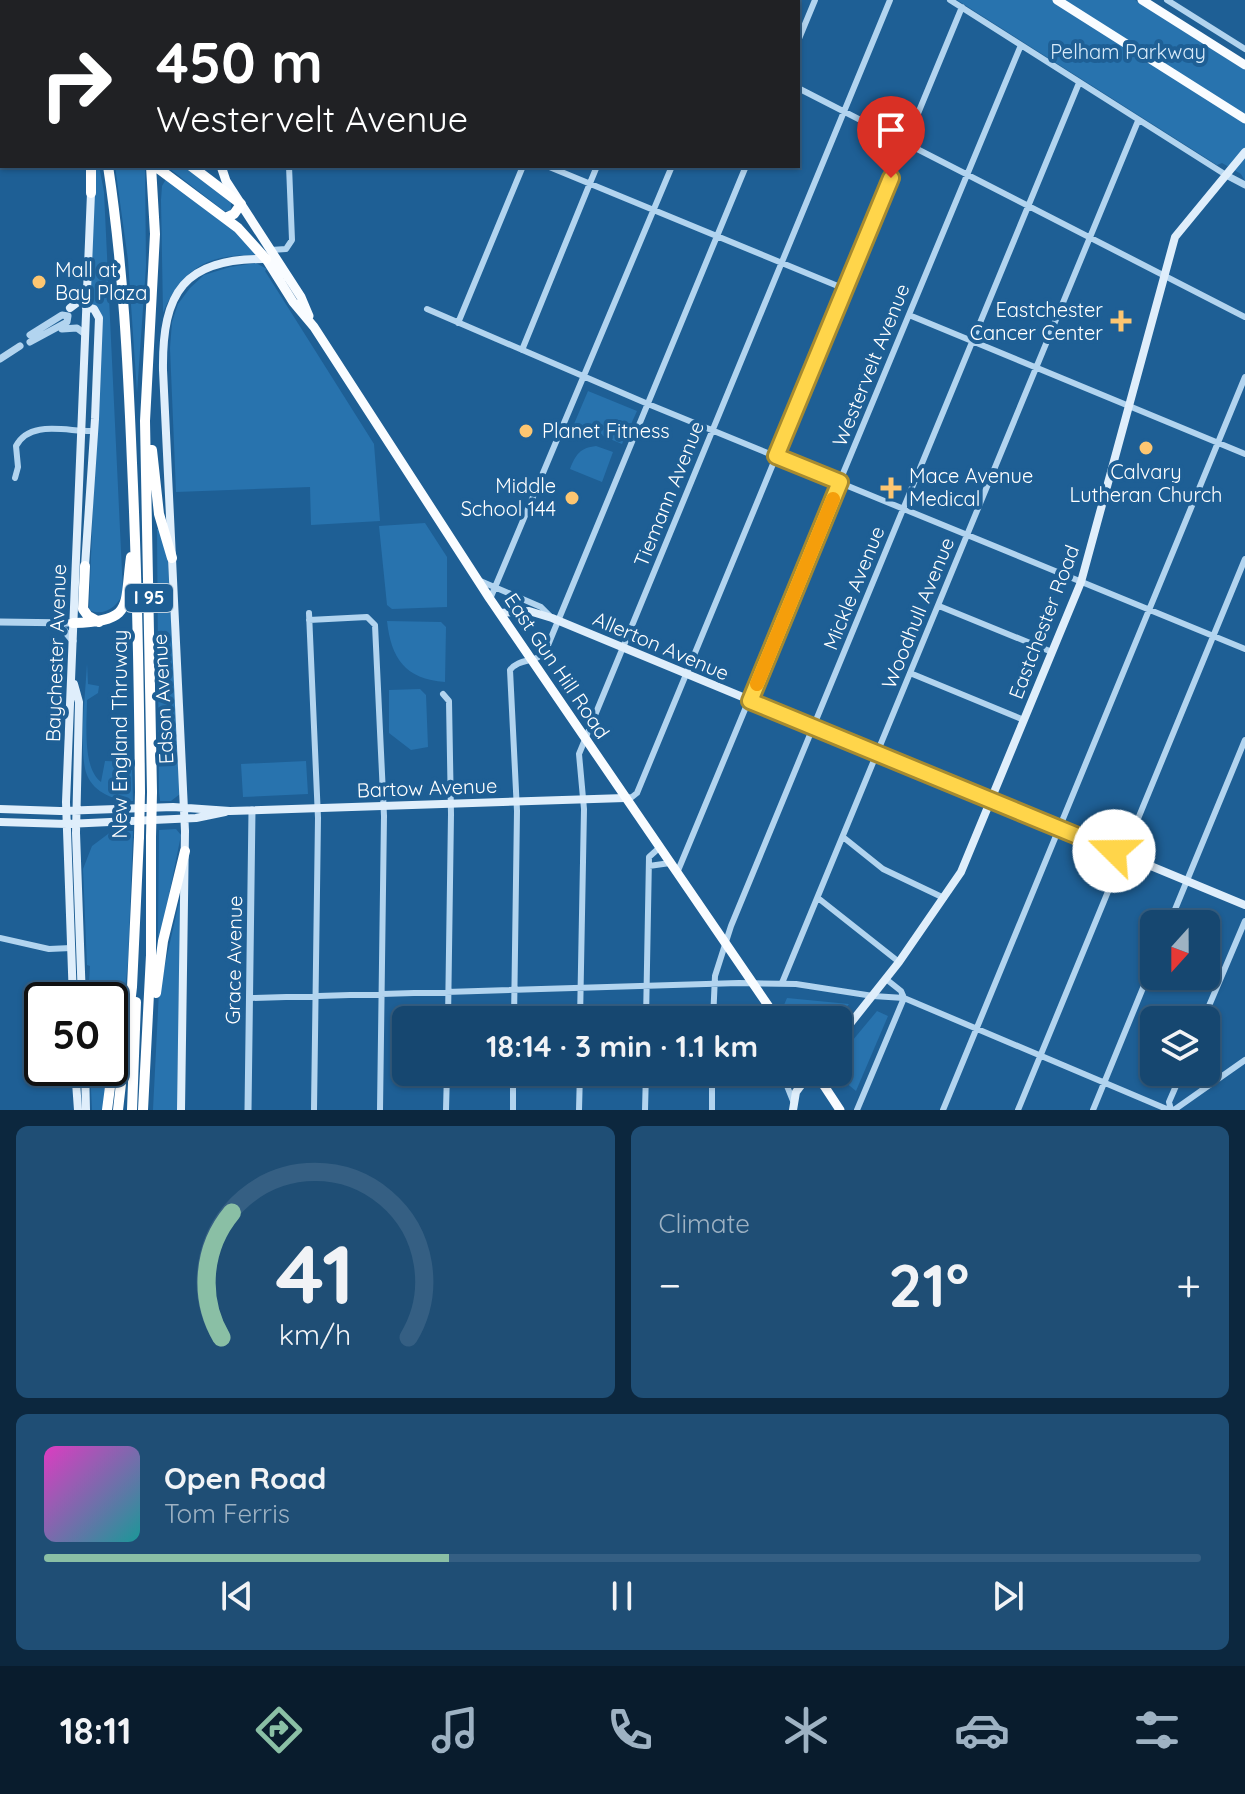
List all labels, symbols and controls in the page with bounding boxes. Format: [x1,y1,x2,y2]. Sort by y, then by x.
text: 450 m [156,27,323,97]
icon: right [24,32,128,136]
park label: Pelham Parkway [1050,39,1206,64]
text: Westervelt Avenue [156,96,468,141]
pin [857,96,925,178]
icon: arrive [869,108,913,152]
place label: Mall at Bay Plaza [55,257,147,305]
marker: Mall at Bay Plaza [30,273,48,291]
street label: Westervelt Avenue [826,280,915,450]
place label: Eastchester Cancer Center [970,297,1103,345]
marker: Eastchester Cancer Center [1110,310,1132,332]
street label: Tiemann Avenue [628,417,709,570]
place label: Planet Fitness [542,418,670,443]
marker: Planet Fitness [517,422,535,440]
marker: Calvary Lutheran Church [1137,439,1155,457]
place label: Calvary Lutheran Church [1070,459,1222,507]
place label: Mace Avenue Medical [909,463,1033,511]
place label: Middle School 144 [461,473,556,521]
marker: Mace Avenue Medical [880,477,902,499]
marker: Middle School 144 [563,489,581,507]
street label: Mickle Avenue [817,522,890,653]
street label: Woodhull Avenue [876,533,959,692]
street label: Eastchester Road [1003,541,1084,702]
street label: Baychester Avenue [40,563,71,743]
road number: I 95 [125,584,173,612]
street label: East Gun Hill Road [499,588,615,743]
street label: Allerton Avenue [590,606,733,685]
street label: New England Thruway [107,630,132,838]
street label: Edson Avenue [147,633,178,765]
street label: Bartow Avenue [356,773,498,802]
position arrow [1072,809,1156,893]
street label: Grace Avenue [220,895,247,1025]
north arrow [1140,910,1220,990]
map controls [1140,910,1220,1086]
speed limit sign: 50 [24,982,128,1086]
button: layers [1140,1006,1220,1086]
text: 18:14 · 3 min · 1.1 km [486,1027,758,1065]
text: Climate [659,1207,750,1240]
text: 41 [276,1221,355,1325]
text: 21° [888,1247,969,1322]
text: − [659,1257,681,1312]
text: + [1176,1257,1201,1312]
text: km/h [279,1316,352,1352]
text: Open Road [164,1459,326,1497]
text: Tom Ferris [164,1497,290,1530]
icon: previous [215,1574,259,1618]
icon: pause [600,1574,644,1618]
icon: next [986,1574,1030,1618]
icon: directions [251,1702,307,1758]
icon: music [427,1702,483,1758]
icon: phone [602,1702,658,1758]
icon: climate [778,1702,834,1758]
icon: car [954,1702,1010,1758]
icon: filters [1129,1702,1185,1758]
text: 18:11 [60,1708,131,1753]

